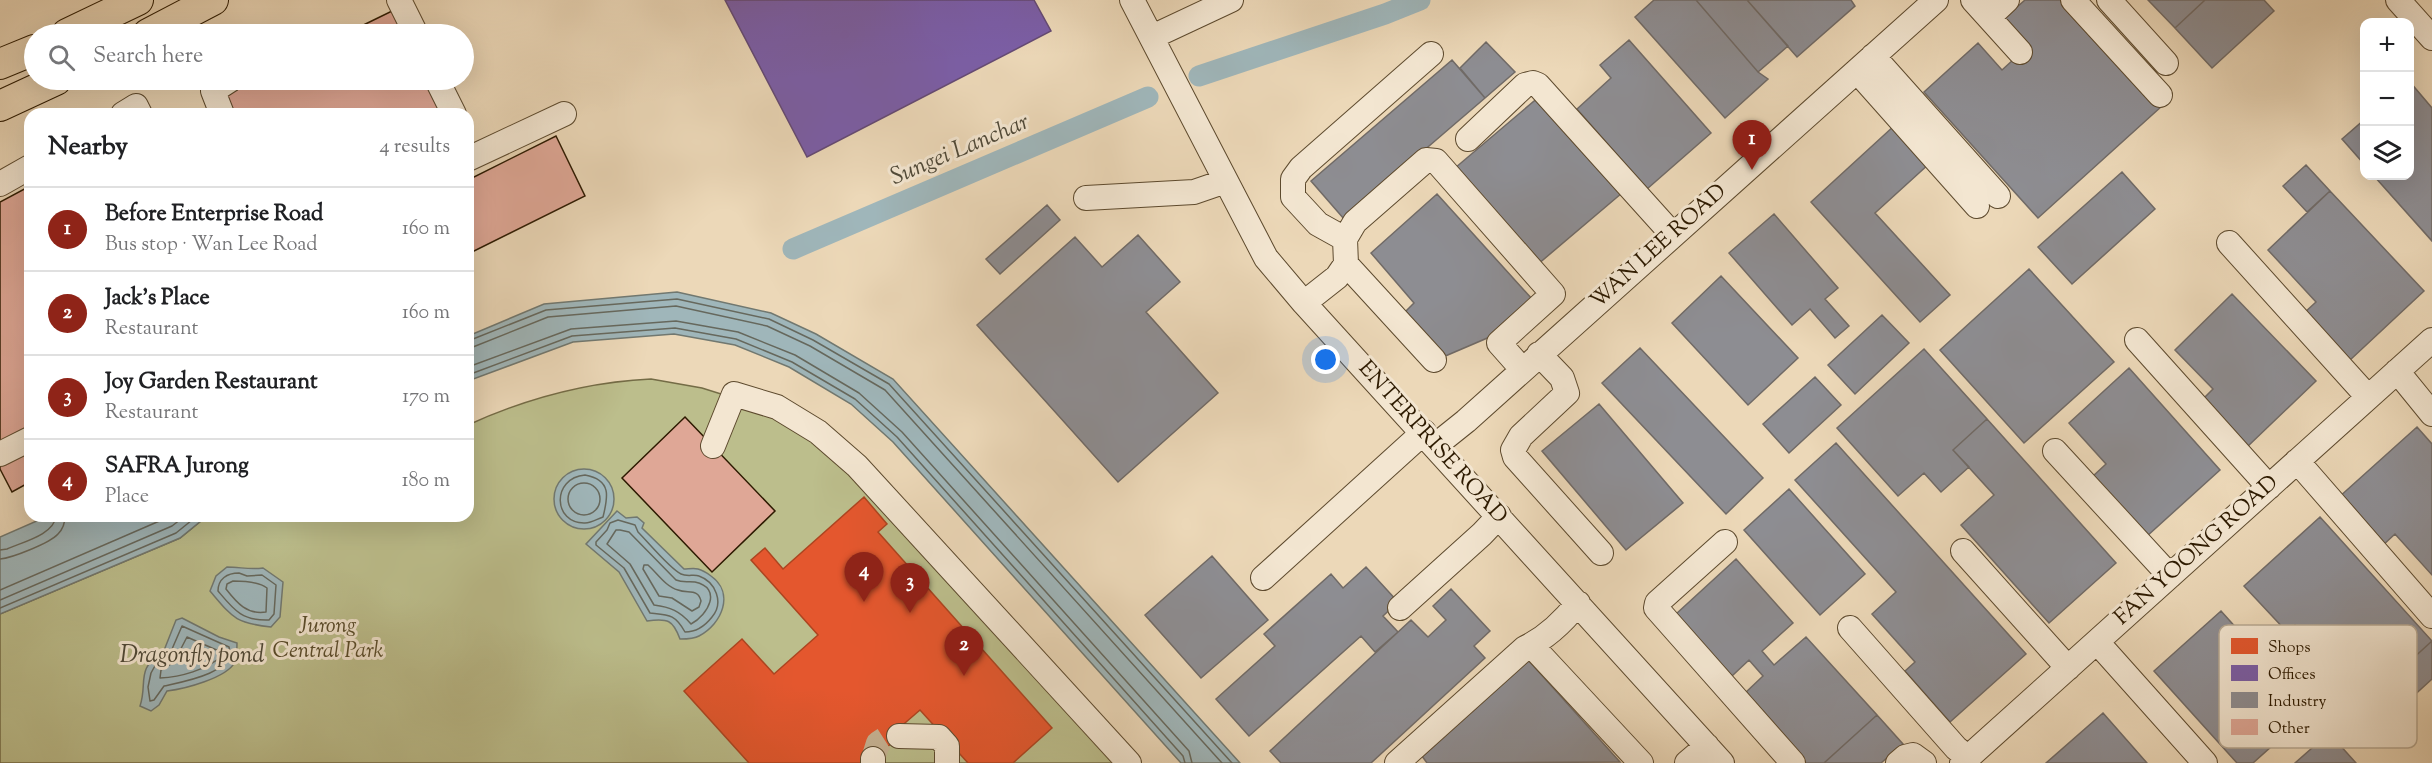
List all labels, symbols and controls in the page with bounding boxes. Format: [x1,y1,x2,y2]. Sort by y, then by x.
map controls [2360,18,2414,180]
button: + [2360,18,2414,72]
search box [24,24,474,90]
icon: search [45,41,78,74]
text: Search here [93,41,203,73]
button: − [2360,72,2414,126]
water label: Sungei Lanchar [885,105,1035,195]
pin: 1 [1732,120,1772,170]
button: layers [2360,126,2414,180]
text: Nearby [48,129,128,166]
text: 4 results [379,133,450,162]
street label: WAN LEE ROAD [1584,177,1734,317]
text: Before Enterprise Road [105,199,323,231]
text: 1 [64,215,71,244]
text: 160 m [402,215,450,244]
text: Bus stop · Wan Lee Road [105,231,318,260]
text: Jack's Place [105,283,210,315]
text: 2 [63,299,72,328]
text: 160 m [402,299,450,328]
text: Restaurant [105,315,198,344]
your location [1311,345,1340,374]
street label: ENTERPRISE ROAD [1350,354,1514,532]
text: Joy Garden Restaurant [105,367,317,399]
text: 3 [63,383,72,412]
text: 170 m [402,383,450,412]
text: Restaurant [105,399,198,428]
text: SAFRA Jurong [105,451,249,483]
text: 4 [62,467,73,496]
text: 180 m [402,467,450,496]
street label: FAN YOONG ROAD [2108,468,2286,634]
text: Place [105,483,149,512]
pin: 4 [844,552,884,602]
pin: 3 [890,564,930,613]
park label: Jurong Central Park [272,611,384,668]
legend [2219,625,2417,748]
pin: 2 [944,626,984,676]
text: Shops [2268,637,2311,660]
water label: Dragonfly pond [120,639,264,673]
text: Offices [2268,664,2316,687]
text: Industry [2268,691,2326,714]
text: Other [2268,718,2310,741]

